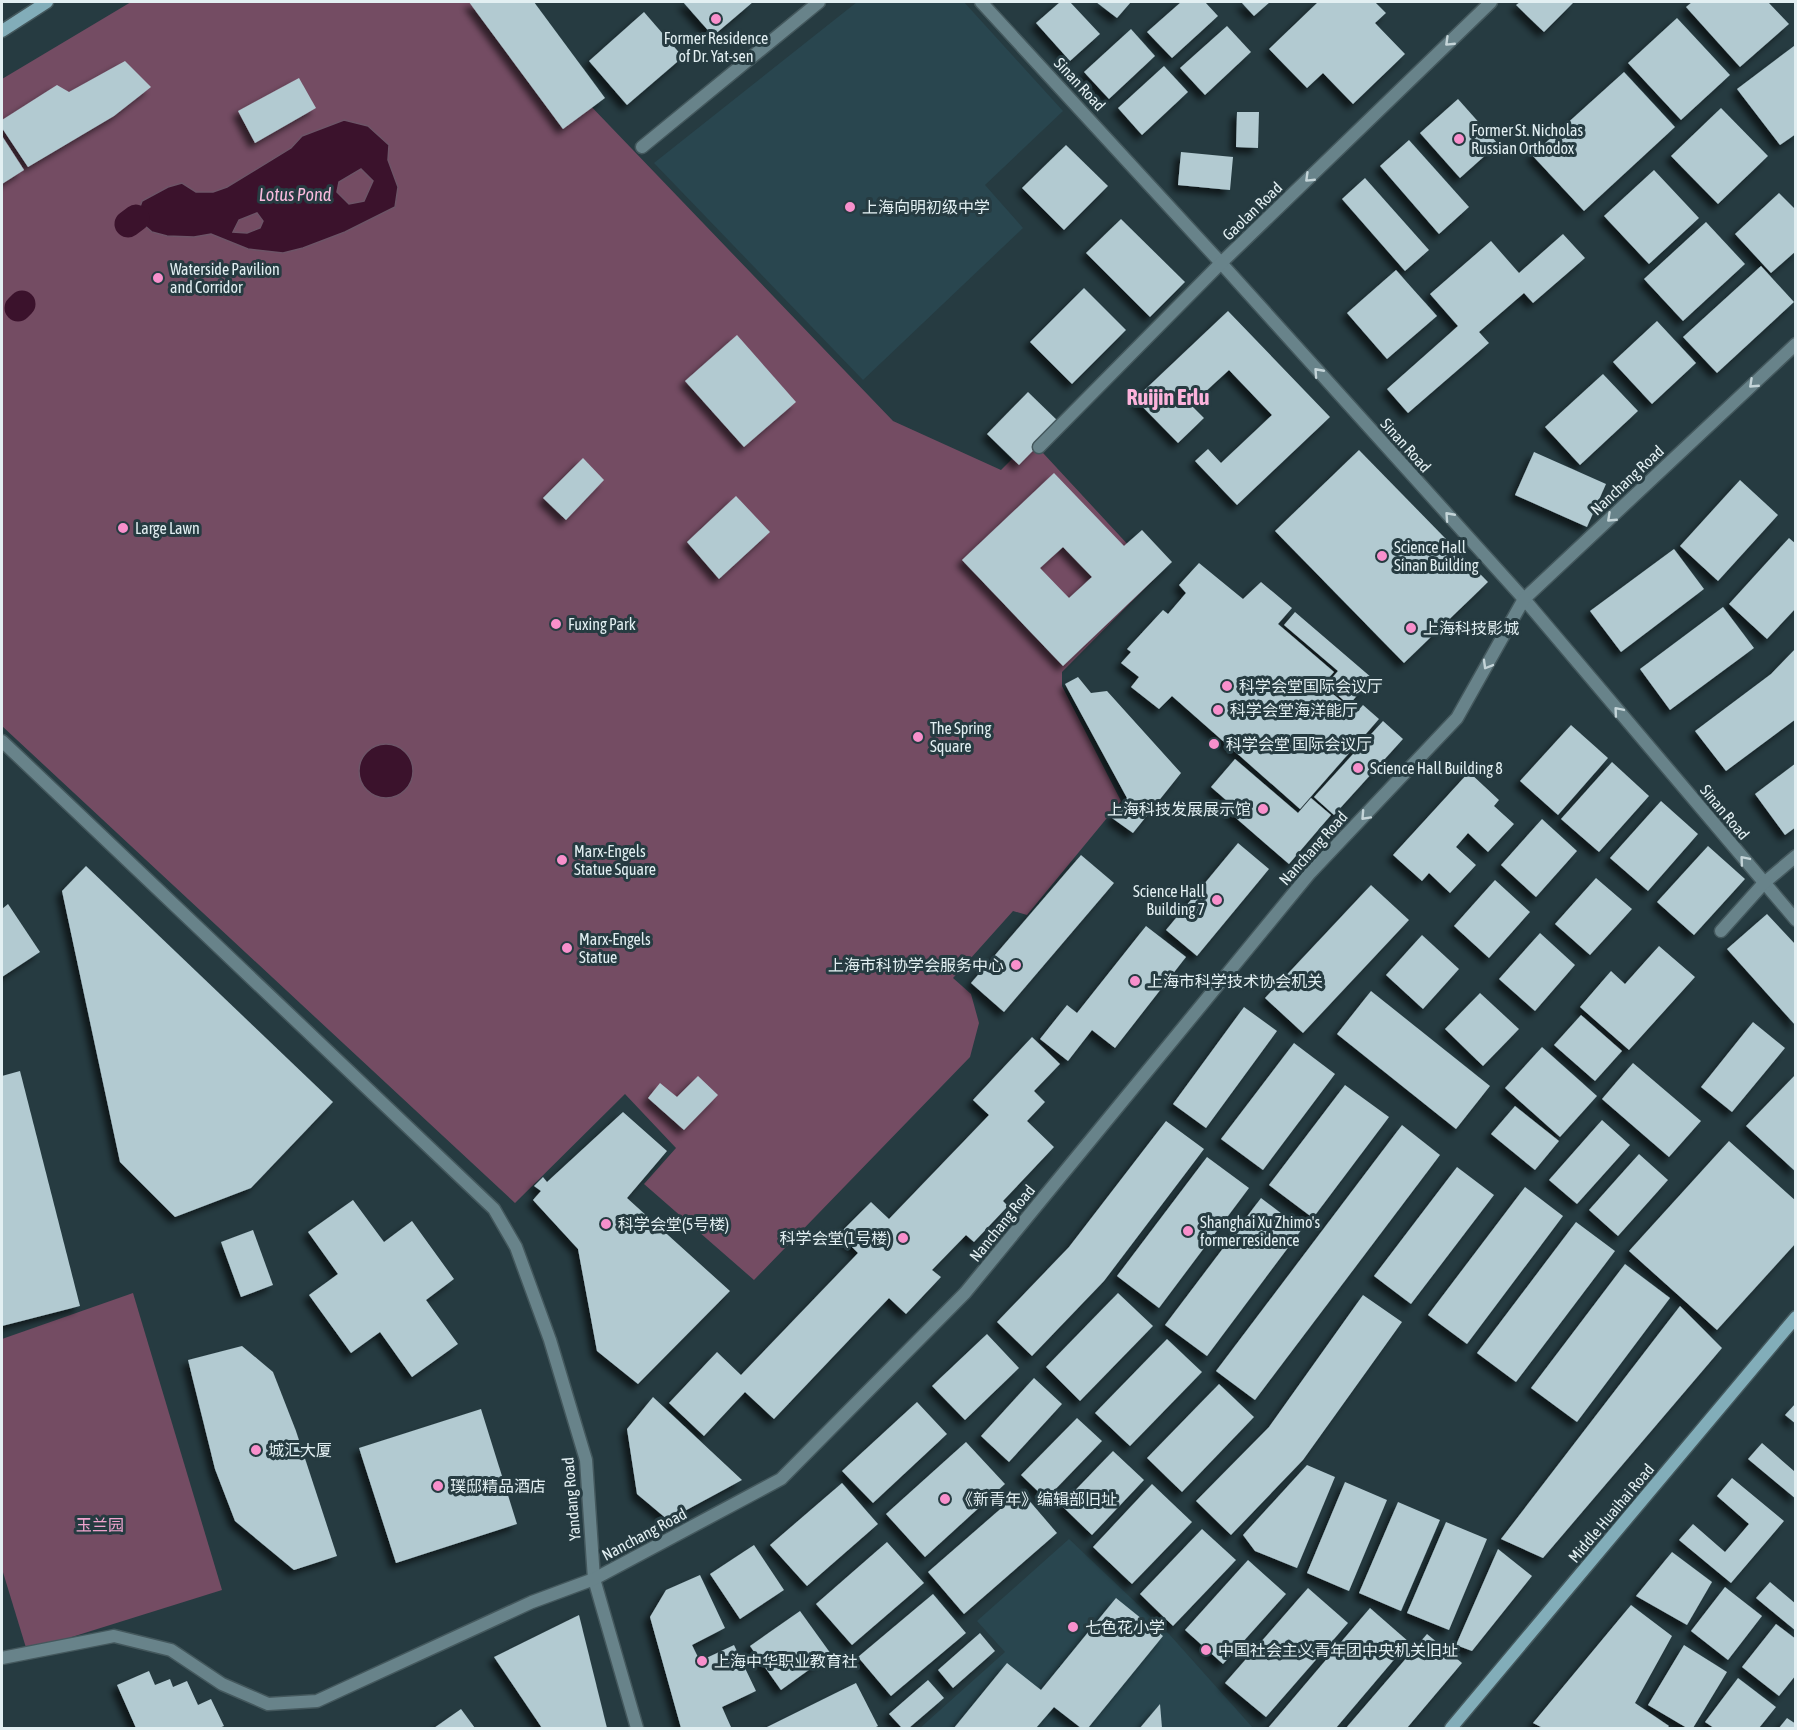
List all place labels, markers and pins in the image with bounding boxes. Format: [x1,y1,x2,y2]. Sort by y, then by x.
marker: Former Residence of Dr. Yat-sen [709,12,723,26]
place label: Former Residence of Dr. Yat-sen [664,29,768,65]
place label: Former St. Nicholas Russian Orthodox [1471,121,1583,157]
marker: Former St. Nicholas Russian Orthodox [1452,132,1466,146]
place label: 上海向明初级中学 [862,198,990,216]
marker: 上海向明初级中学 [843,200,857,214]
place label: Waterside Pavilion and Corridor [170,260,280,296]
marker: Waterside Pavilion and Corridor [151,271,165,285]
place label: Large Lawn [135,519,200,538]
marker: Large Lawn [116,521,130,535]
place label: Science Hall Sinan Building [1394,538,1479,575]
marker: Science Hall Sinan Building [1375,549,1389,563]
place label: Fuxing Park [568,615,636,634]
marker: Fuxing Park [549,617,563,631]
place label: 上海科技影城 [1423,619,1519,637]
marker: 上海科技影城 [1404,621,1418,635]
place label: 科学会堂国际会议厅 [1239,677,1383,695]
marker: 科学会堂国际会议厅 [1220,679,1234,693]
place label: 科学会堂海洋能厅 [1230,701,1358,719]
marker: 科学会堂海洋能厅 [1211,703,1225,717]
place label: The Spring Square [930,719,991,756]
marker: The Spring Square [911,730,925,744]
place label: 科学会堂 国际会议厅 [1226,735,1372,753]
marker: 科学会堂 国际会议厅 [1207,737,1221,751]
place label: Science Hall Building 8 [1370,759,1503,778]
marker: Science Hall Building 8 [1351,761,1365,775]
place label: 上海科技发展展示馆 [1107,800,1251,818]
marker: 上海科技发展展示馆 [1256,802,1270,816]
place label: Marx-Engels Statue Square [574,842,656,879]
marker: Marx-Engels Statue Square [555,853,569,867]
place label: Science Hall Building 7 [1133,882,1206,919]
marker: Science Hall Building 7 [1210,893,1224,907]
place label: Marx-Engels Statue [579,930,651,966]
marker: Marx-Engels Statue [560,941,574,955]
place label: 上海市科协学会服务中心 [828,956,1004,974]
marker: 上海市科协学会服务中心 [1009,958,1023,972]
place label: 上海市科学技术协会机关 [1147,972,1323,990]
marker: 上海市科学技术协会机关 [1128,974,1142,988]
place label: Shanghai Xu Zhimo's former residence [1200,1213,1320,1249]
place label: 科学会堂(5号楼) [618,1215,729,1234]
marker: 科学会堂(5号楼) [599,1217,613,1231]
marker: Shanghai Xu Zhimo's former residence [1181,1224,1195,1238]
place label: 科学会堂(1号楼) [780,1229,891,1248]
marker: 科学会堂(1号楼) [896,1231,910,1245]
place label: 城汇大厦 [268,1441,332,1459]
marker: 城汇大厦 [249,1443,263,1457]
place label: 璞邸精品酒店 [450,1477,546,1495]
marker: 璞邸精品酒店 [431,1479,445,1493]
place label: 《新青年》编辑部旧址 [957,1490,1117,1508]
marker: 《新青年》编辑部旧址 [938,1492,952,1506]
place label: 七色花小学 [1085,1618,1165,1636]
marker: 七色花小学 [1066,1620,1080,1634]
place label: 中国社会主义青年团中央机关旧址 [1218,1641,1458,1659]
marker: 中国社会主义青年团中央机关旧址 [1199,1643,1213,1657]
place label: 上海中华职业教育社 [714,1652,858,1670]
marker: 上海中华职业教育社 [695,1654,709,1668]

